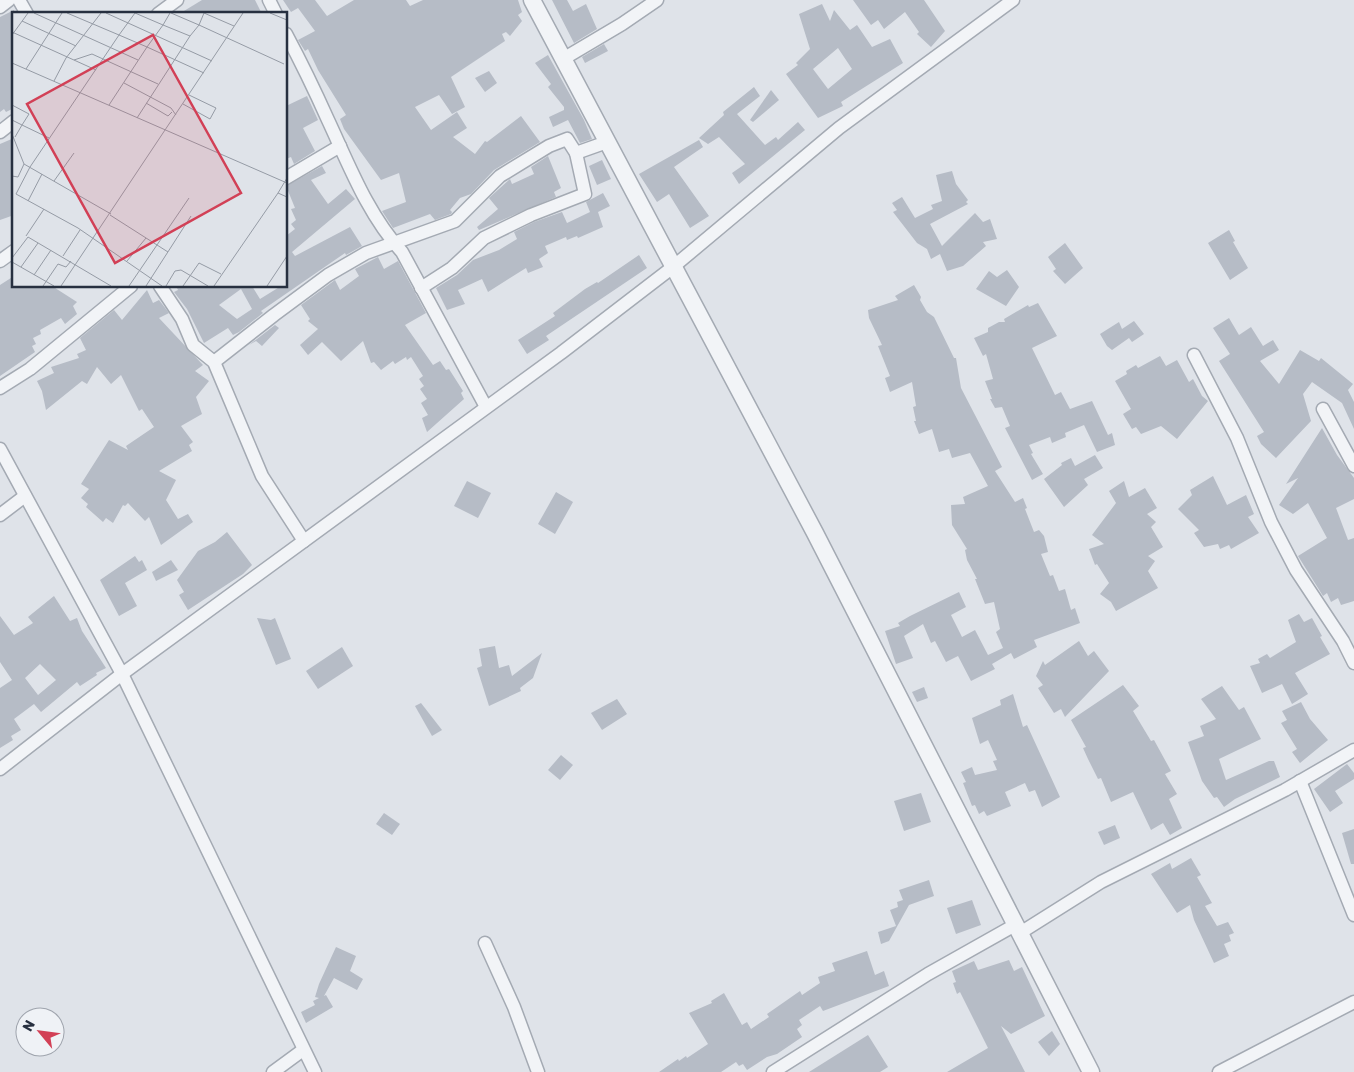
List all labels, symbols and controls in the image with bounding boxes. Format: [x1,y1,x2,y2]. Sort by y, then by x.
inset map [12,12,288,288]
north arrow [15,1007,65,1057]
text: N [19,1017,39,1034]

